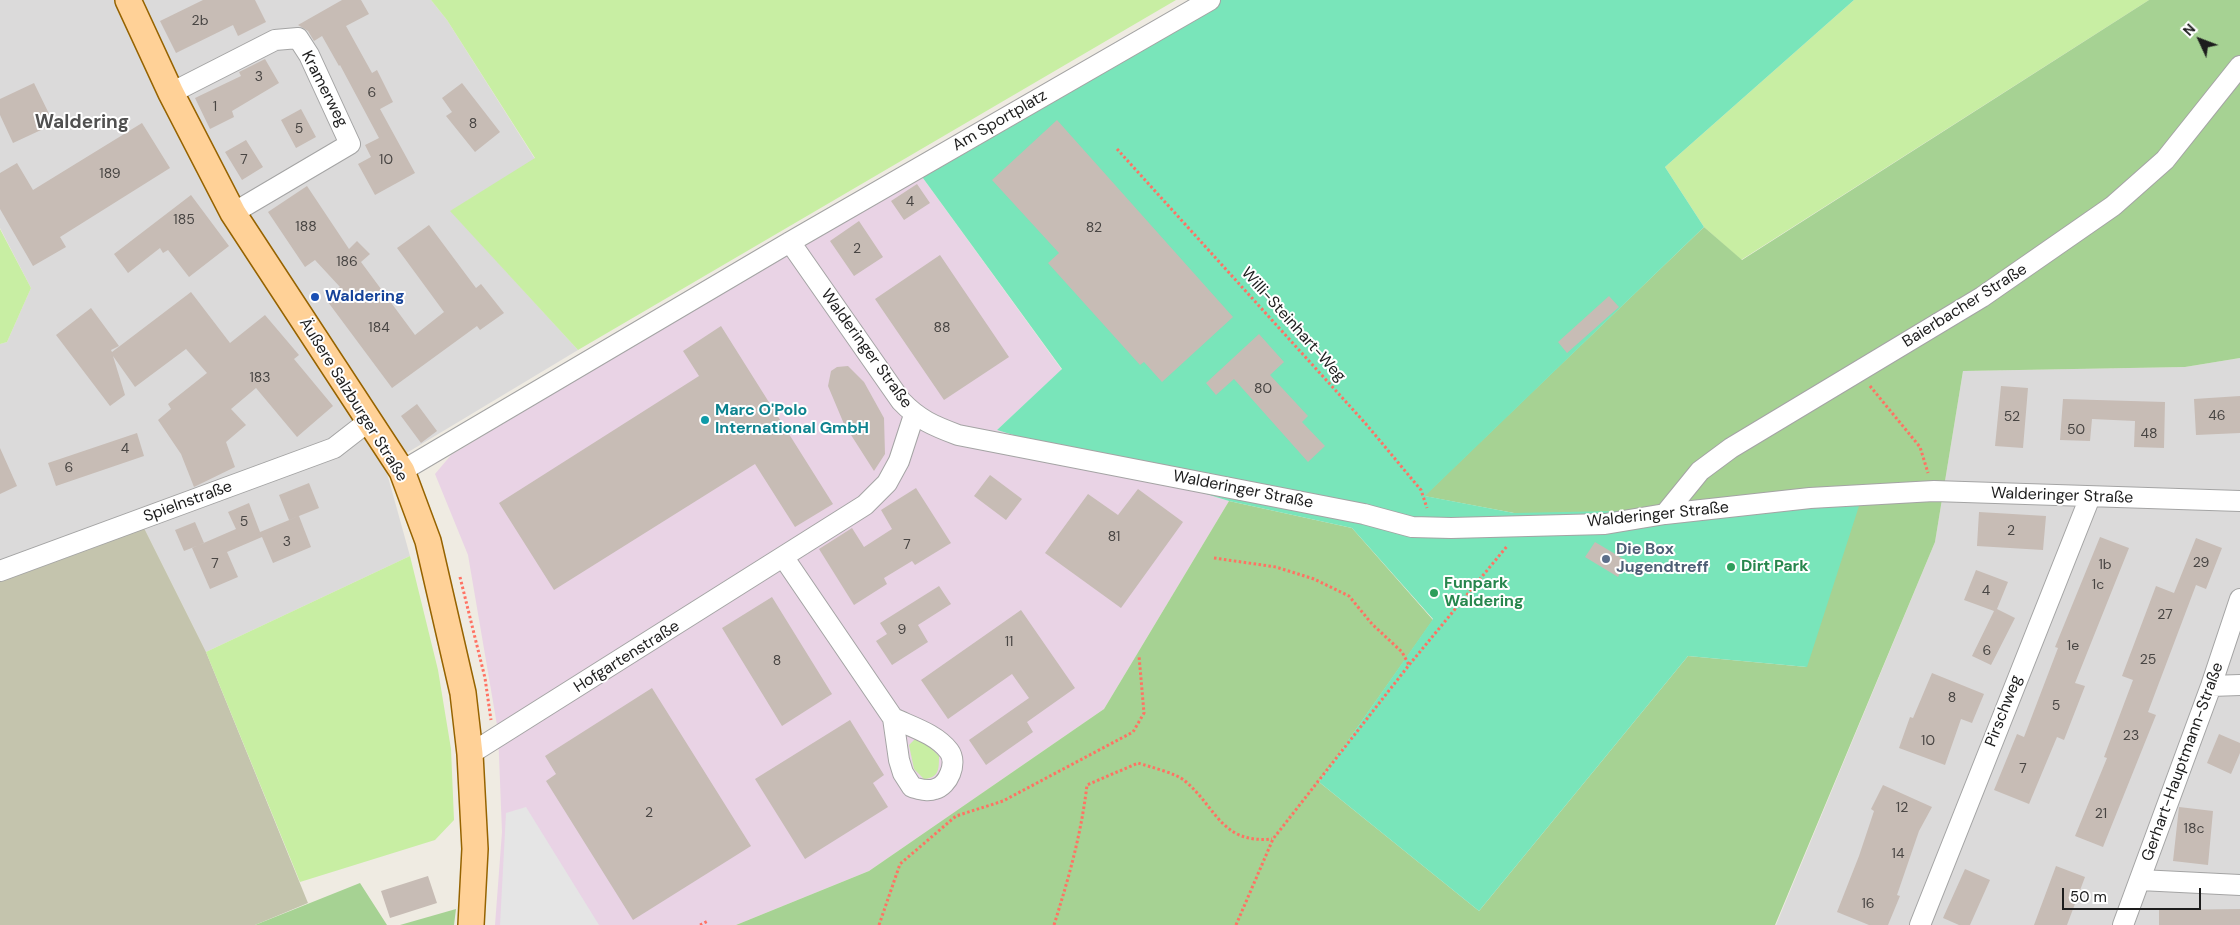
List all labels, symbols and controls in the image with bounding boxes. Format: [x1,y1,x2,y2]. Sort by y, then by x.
house number: 2b [192,13,208,29]
north arrow [2175,15,2225,65]
text: N [2179,20,2199,40]
street label: Kramerweg [297,48,351,130]
house number: 3 [255,69,263,85]
house number: 6 [368,85,376,101]
street label: Am Sportplatz [949,86,1051,156]
house number: 1 [213,99,217,115]
district label: Waldering [35,112,129,134]
house number: 8 [469,116,477,132]
house number: 5 [295,121,303,137]
house number: 7 [240,152,248,168]
house number: 10 [379,152,393,168]
house number: 189 [99,166,121,182]
house number: 4 [906,194,914,210]
house number: 185 [173,212,195,228]
house number: 188 [295,219,317,235]
house number: 82 [1086,220,1102,236]
house number: 2 [853,241,861,257]
house number: 186 [336,254,358,270]
street label: Baierbacher Straße [1899,260,2031,352]
street label: Willi-Steinhart-Weg [1237,264,1349,386]
street label: Walderinger Straße [816,286,916,412]
place label: Waldering [325,287,404,307]
marker: Waldering [309,291,321,303]
street label: Äußere Salzburger Straße [295,315,411,485]
house number: 184 [368,320,390,336]
house number: 88 [933,320,951,336]
house number: 183 [249,370,271,386]
house number: 80 [1254,381,1272,397]
place label: Marc O'Polo International GmbH [715,401,869,439]
house number: 46 [2208,408,2226,424]
house number: 52 [2004,409,2020,425]
marker: Marc O'Polo International GmbH [699,414,711,426]
house number: 50 [2067,422,2085,438]
house number: 48 [2140,426,2158,442]
house number: 4 [121,441,129,457]
house number: 6 [65,460,73,476]
street label: Walderinger Straße [1171,467,1315,513]
street label: Spielnstraße [141,477,235,527]
street label: Walderinger Straße [1990,484,2134,508]
street label: Walderinger Straße [1586,498,1730,532]
house number: 5 [240,514,248,530]
house number: 2 [2007,523,2015,539]
house number: 81 [1108,529,1120,545]
house number: 3 [283,534,291,550]
house number: 7 [903,537,911,553]
place label: Die Box Jugendtreff [1616,540,1709,578]
marker: Die Box Jugendtreff [1600,553,1612,565]
house number: 29 [2193,555,2209,571]
house number: 7 [211,556,219,572]
place label: Dirt Park [1741,557,1808,577]
house number: 1b [2098,557,2112,573]
marker: Dirt Park [1725,561,1737,573]
place label: Funpark Waldering [1444,574,1523,612]
house number: 1c [2092,577,2104,593]
house number: 4 [1982,583,1990,599]
marker: Funpark Waldering [1428,587,1440,599]
house number: 27 [2157,607,2173,623]
street label: Hofgartenstraße [571,617,683,697]
house number: 9 [898,622,906,638]
house number: 11 [1005,634,1013,650]
house number: 1e [2067,638,2079,654]
house number: 6 [1983,643,1991,659]
house number: 25 [2140,652,2156,668]
house number: 8 [773,653,781,669]
street label: Gerhart-Hauptmann-Straße [2138,660,2228,864]
street label: Pirschweg [1982,672,2026,750]
house number: 8 [1948,690,1956,706]
house number: 5 [2052,698,2060,714]
house number: 23 [2123,728,2139,744]
house number: 10 [1921,733,1935,749]
house number: 7 [2019,761,2027,777]
house number: 12 [1896,800,1908,816]
house number: 2 [645,805,653,821]
house number: 21 [2095,806,2107,822]
house number: 18c [2184,821,2204,837]
house number: 14 [1892,846,1904,862]
scale bar [2065,878,2204,910]
text: 50 m [2070,887,2107,907]
house number: 16 [1861,896,1875,912]

